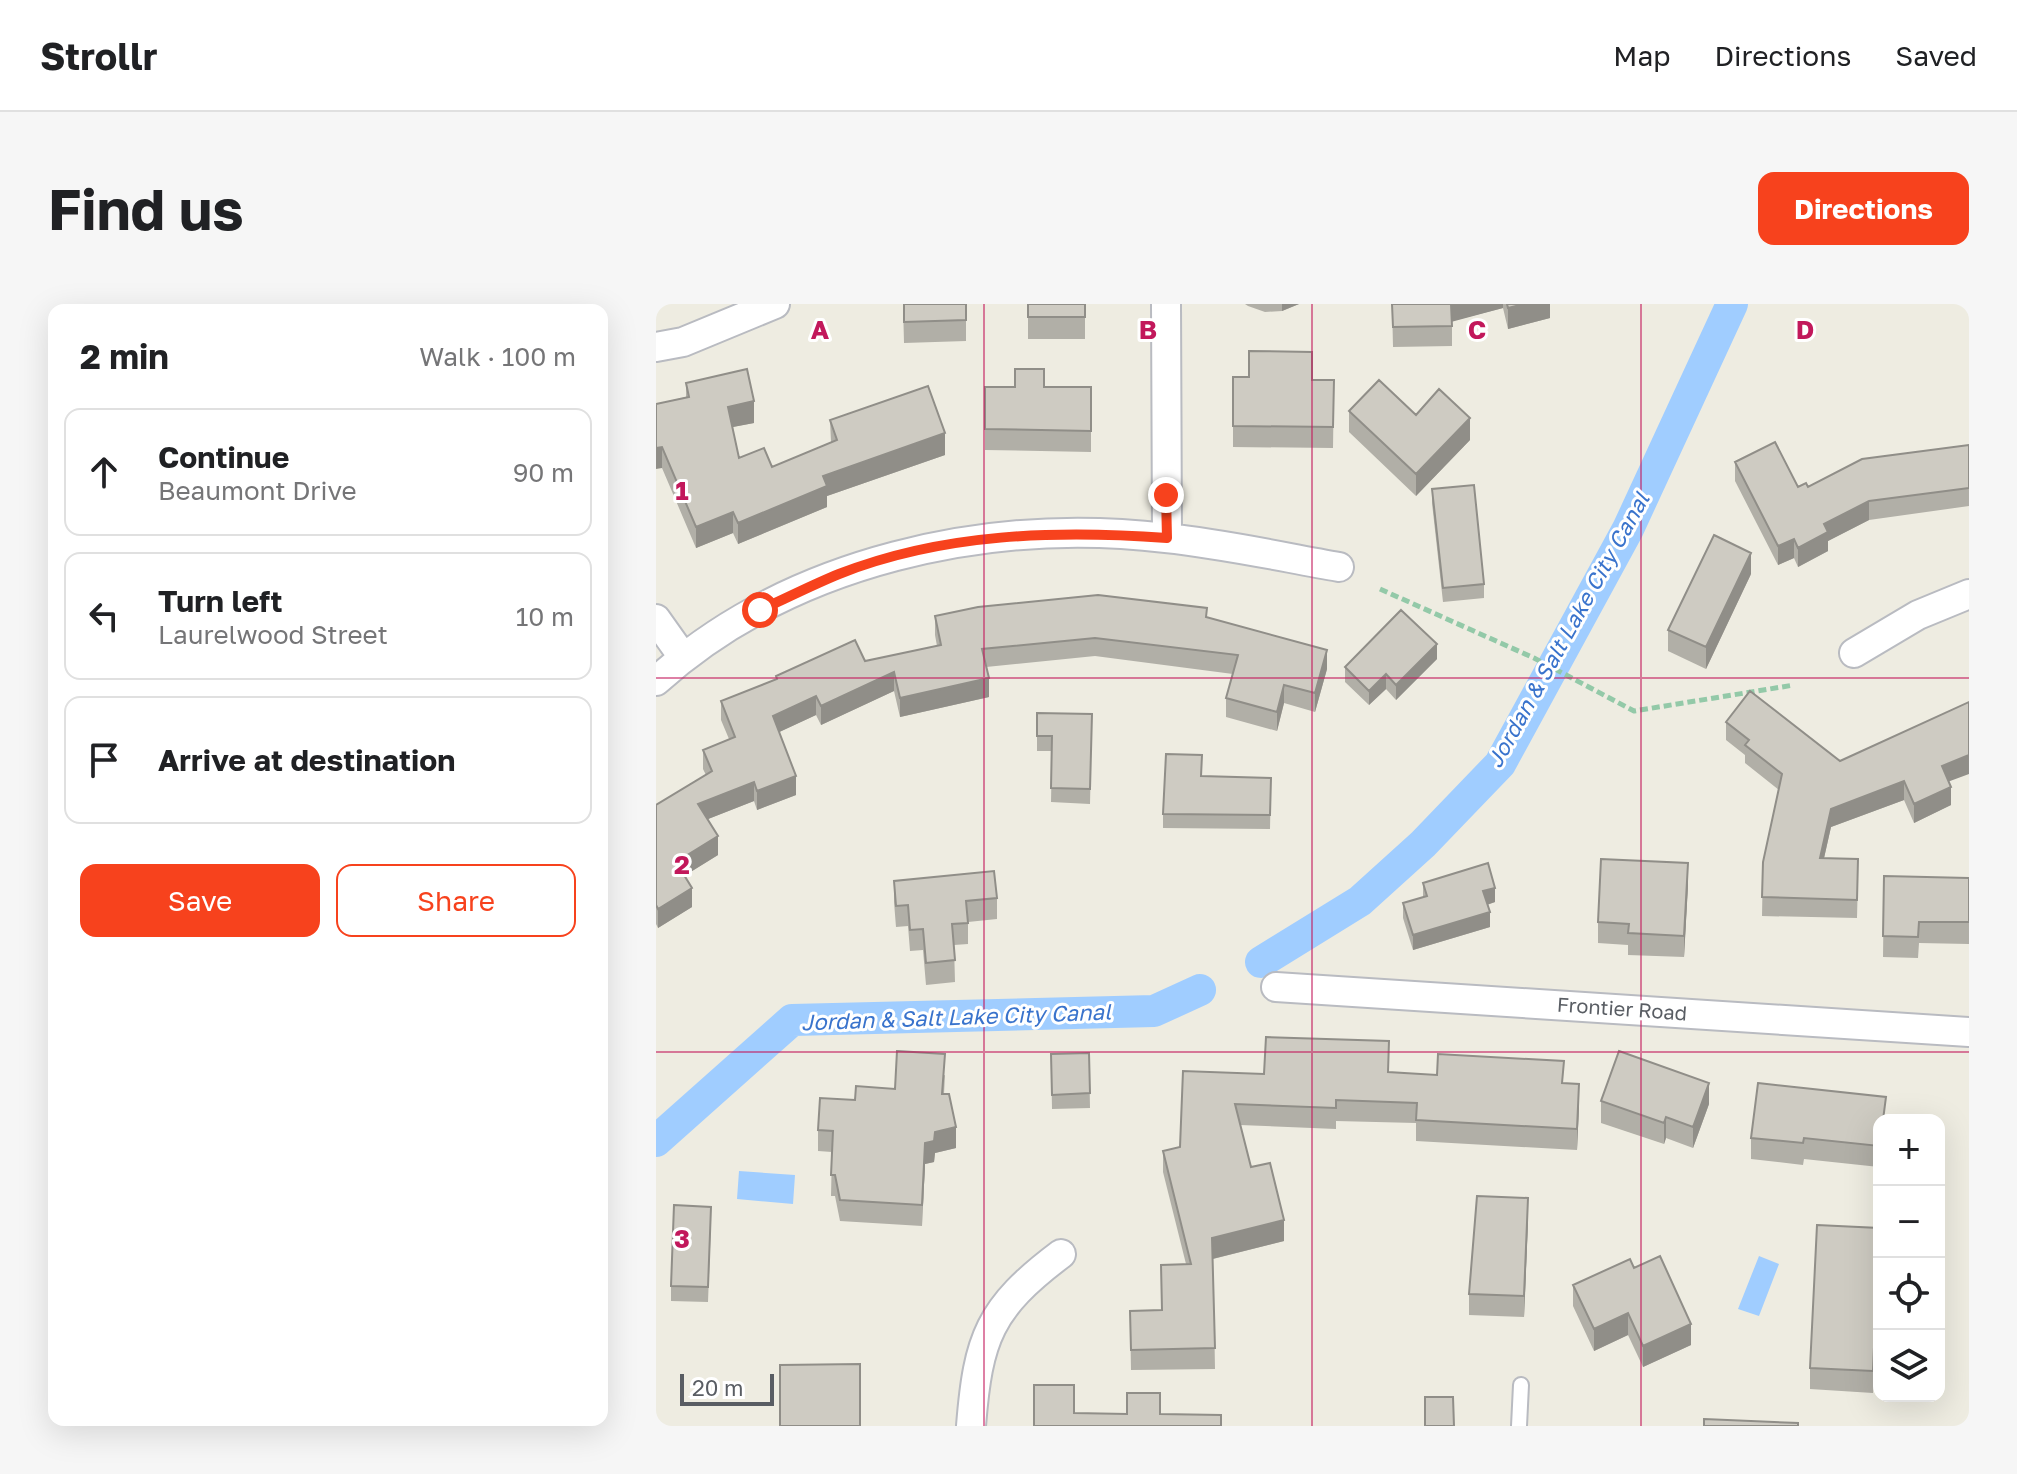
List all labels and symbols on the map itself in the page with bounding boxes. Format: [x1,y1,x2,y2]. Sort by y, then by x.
text: A [811,314,830,345]
text: B [1139,314,1157,345]
text: C [1468,314,1486,345]
text: D [1796,314,1814,345]
text: 1 [675,475,689,506]
route end [1148,477,1184,513]
water label: Jordan & Salt Lake City Canal [1481,487,1655,772]
route start [742,592,778,628]
text: 2 [674,849,690,880]
street label: Frontier Road [1556,991,1688,1025]
water label: Jordan & Salt Lake City Canal [801,998,1112,1035]
text: 3 [674,1223,690,1254]
scale bar [680,1370,774,1406]

